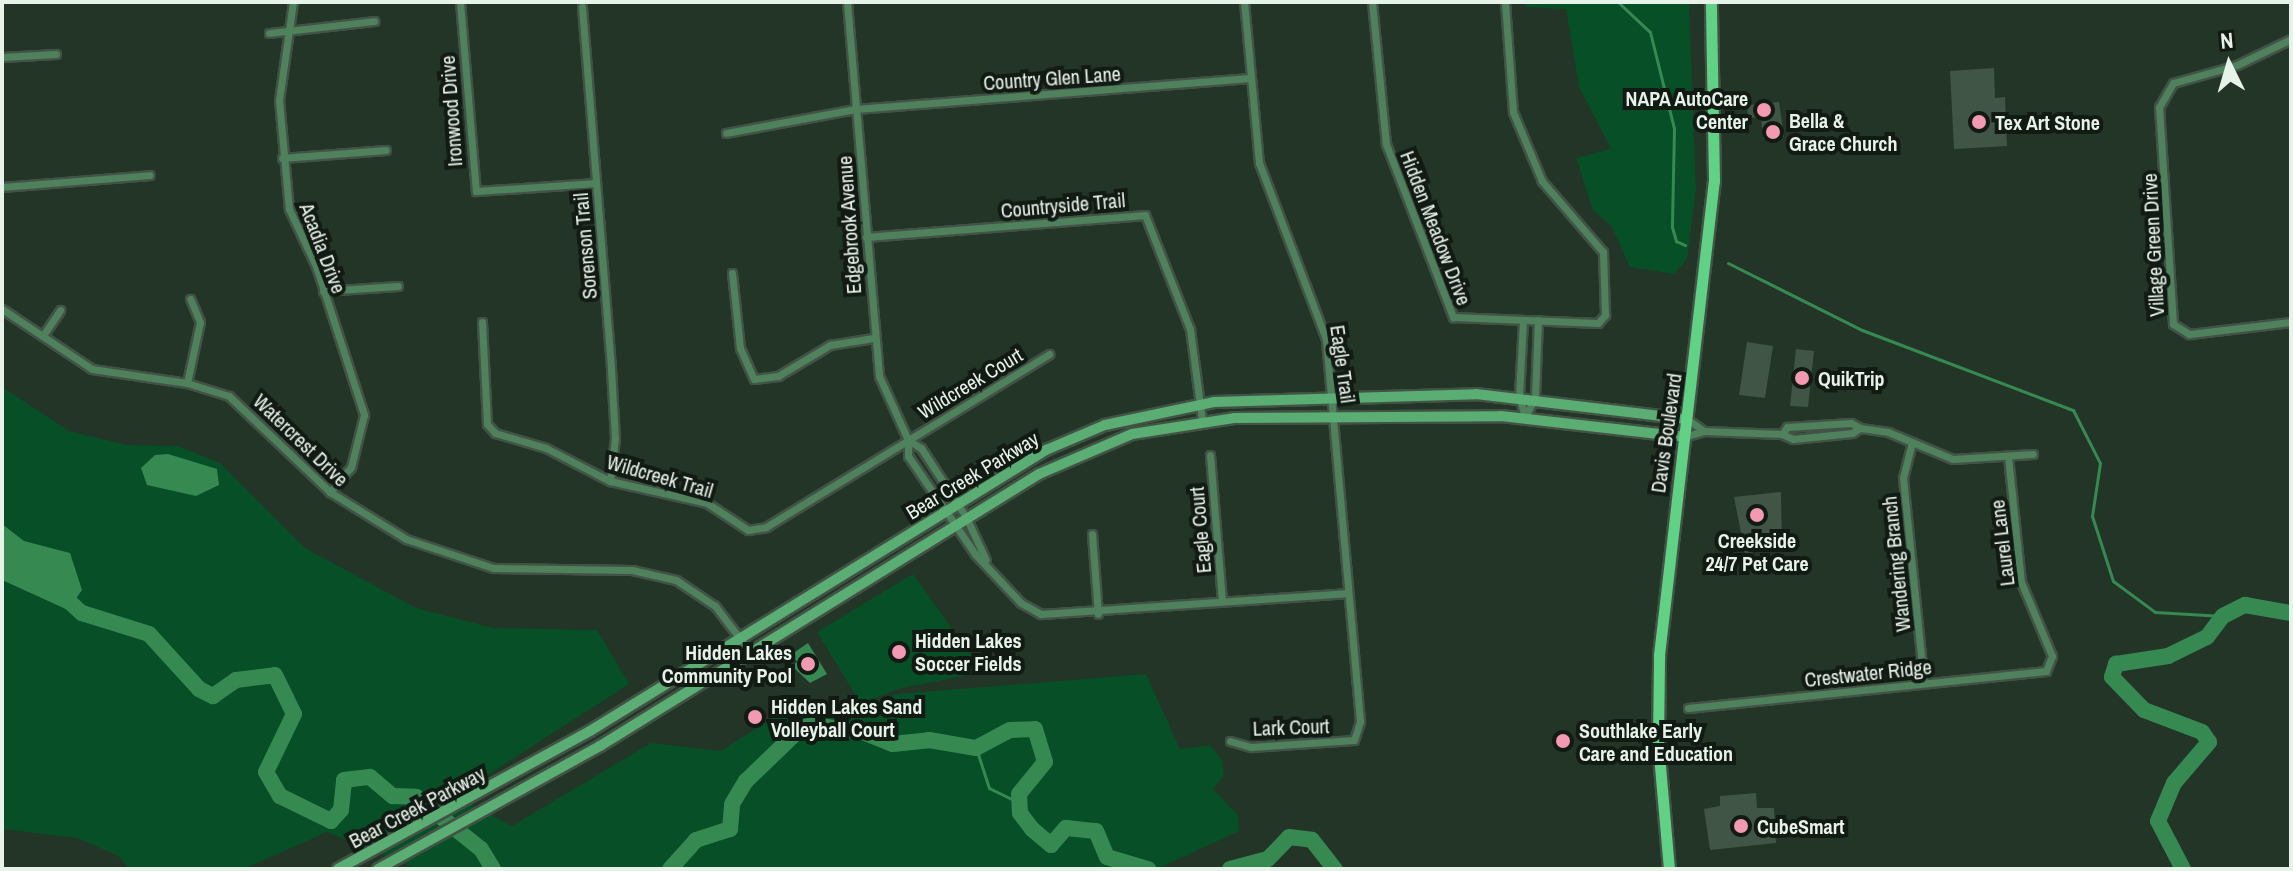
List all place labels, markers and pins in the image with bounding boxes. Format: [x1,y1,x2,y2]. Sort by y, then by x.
place label: NAPA AutoCare Center [1624,86,1748,133]
marker: NAPA AutoCare Center [1755,101,1773,119]
place label: Bella & Grace Church [1789,108,1897,155]
place label: Tex Art Stone [1995,110,2100,134]
marker: Tex Art Stone [1970,113,1988,131]
marker: Bella & Grace Church [1764,123,1782,141]
place label: QuikTrip [1818,366,1885,390]
marker: QuikTrip [1793,369,1811,387]
marker: Creekside 24/7 Pet Care [1748,506,1766,524]
place label: Creekside 24/7 Pet Care [1705,528,1809,575]
place label: Hidden Lakes Soccer Fields [915,628,1022,675]
place label: Hidden Lakes Community Pool [662,640,792,687]
marker: Hidden Lakes Soccer Fields [890,643,908,661]
marker: Hidden Lakes Community Pool [799,655,817,673]
place label: Hidden Lakes Sand Volleyball Court [771,694,922,741]
marker: Hidden Lakes Sand Volleyball Court [746,708,764,726]
place label: Southlake Early Care and Education [1579,718,1733,765]
marker: Southlake Early Care and Education [1554,732,1572,750]
place label: CubeSmart [1757,814,1844,838]
marker: CubeSmart [1732,817,1750,835]

